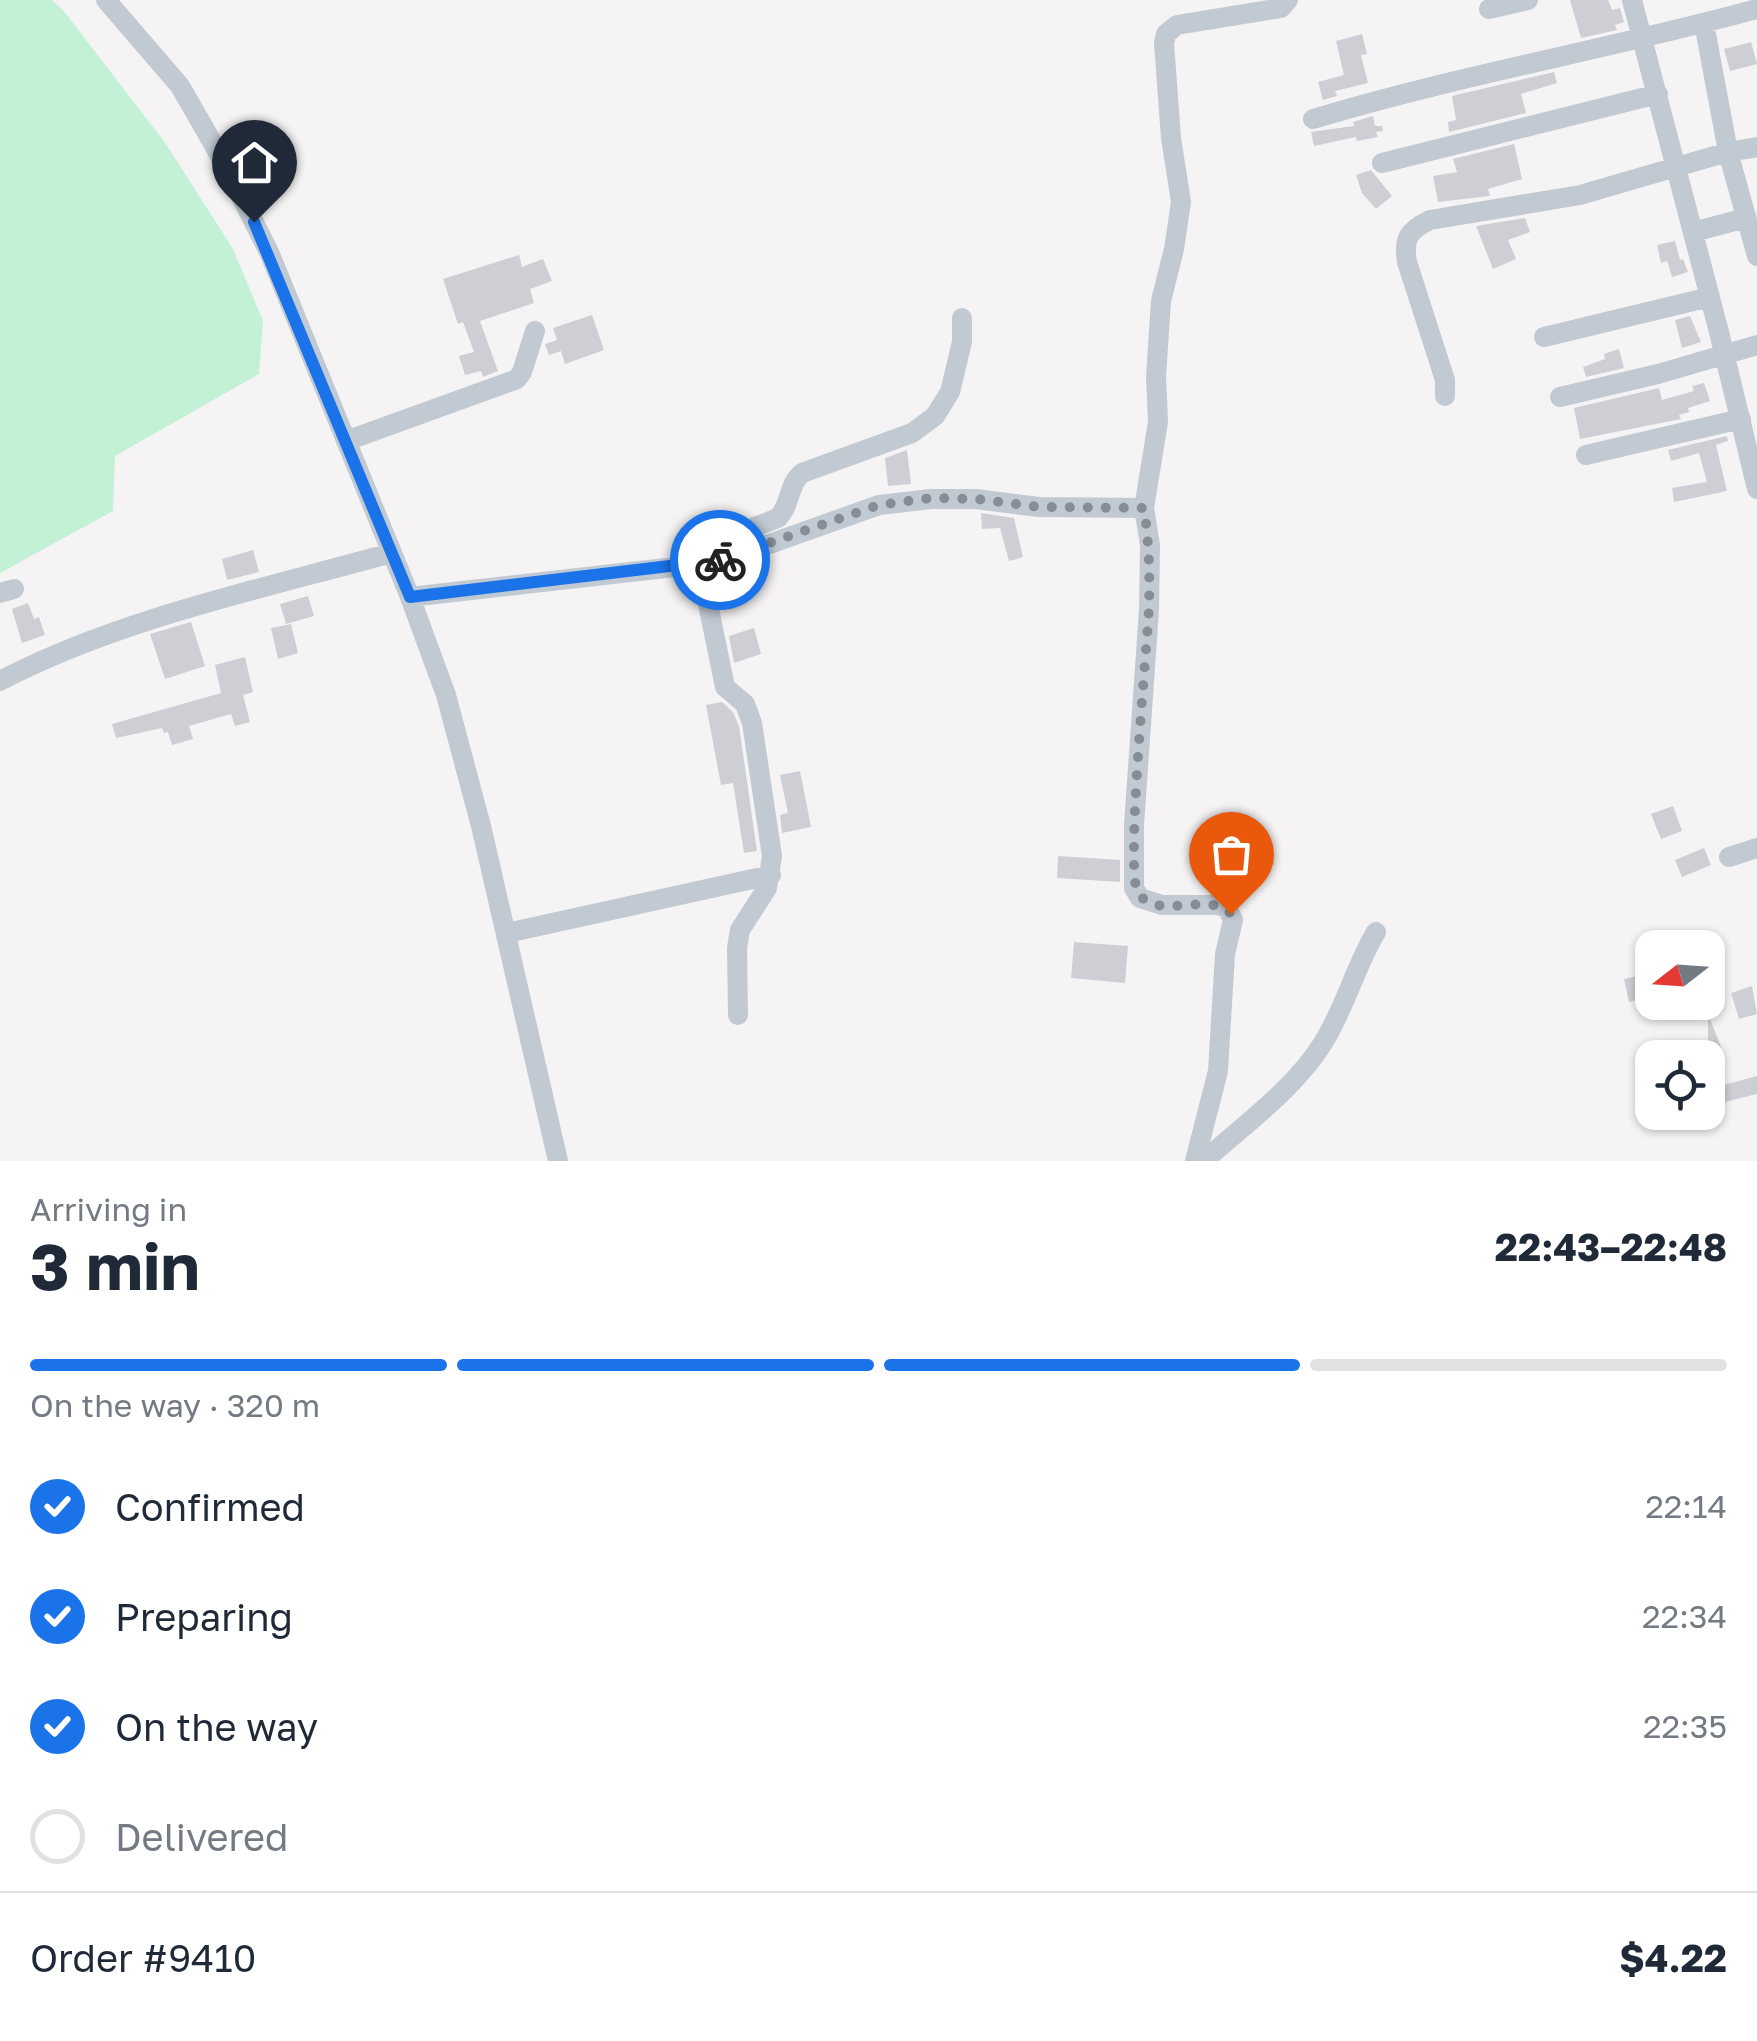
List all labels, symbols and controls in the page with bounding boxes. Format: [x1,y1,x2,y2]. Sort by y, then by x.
pin [212,120,297,223]
icon: home [227,135,282,190]
courier [670,510,770,610]
icon: bike [693,533,748,588]
pin [1189,812,1274,915]
icon: bag [1204,827,1259,882]
north arrow [1635,930,1725,1020]
map controls [1635,930,1725,1130]
button: locate [1635,1040,1725,1130]
text: Arriving in [30,1190,187,1228]
text: 22:43–22:48 [1495,1224,1727,1269]
text: 3 min [30,1226,200,1304]
text: On the way · 320 m [30,1386,320,1424]
icon: check [30,1479,85,1534]
text: Confirmed [115,1484,305,1529]
text: 22:14 [1645,1487,1727,1525]
icon: check [30,1589,85,1644]
text: Preparing [115,1594,293,1639]
text: 22:34 [1642,1597,1727,1635]
icon: check [30,1699,85,1754]
text: On the way [115,1704,318,1749]
text: 22:35 [1643,1707,1727,1745]
text: Delivered [115,1814,288,1859]
text: Order #9410 [30,1935,256,1980]
text: $4.22 [1619,1935,1727,1980]

